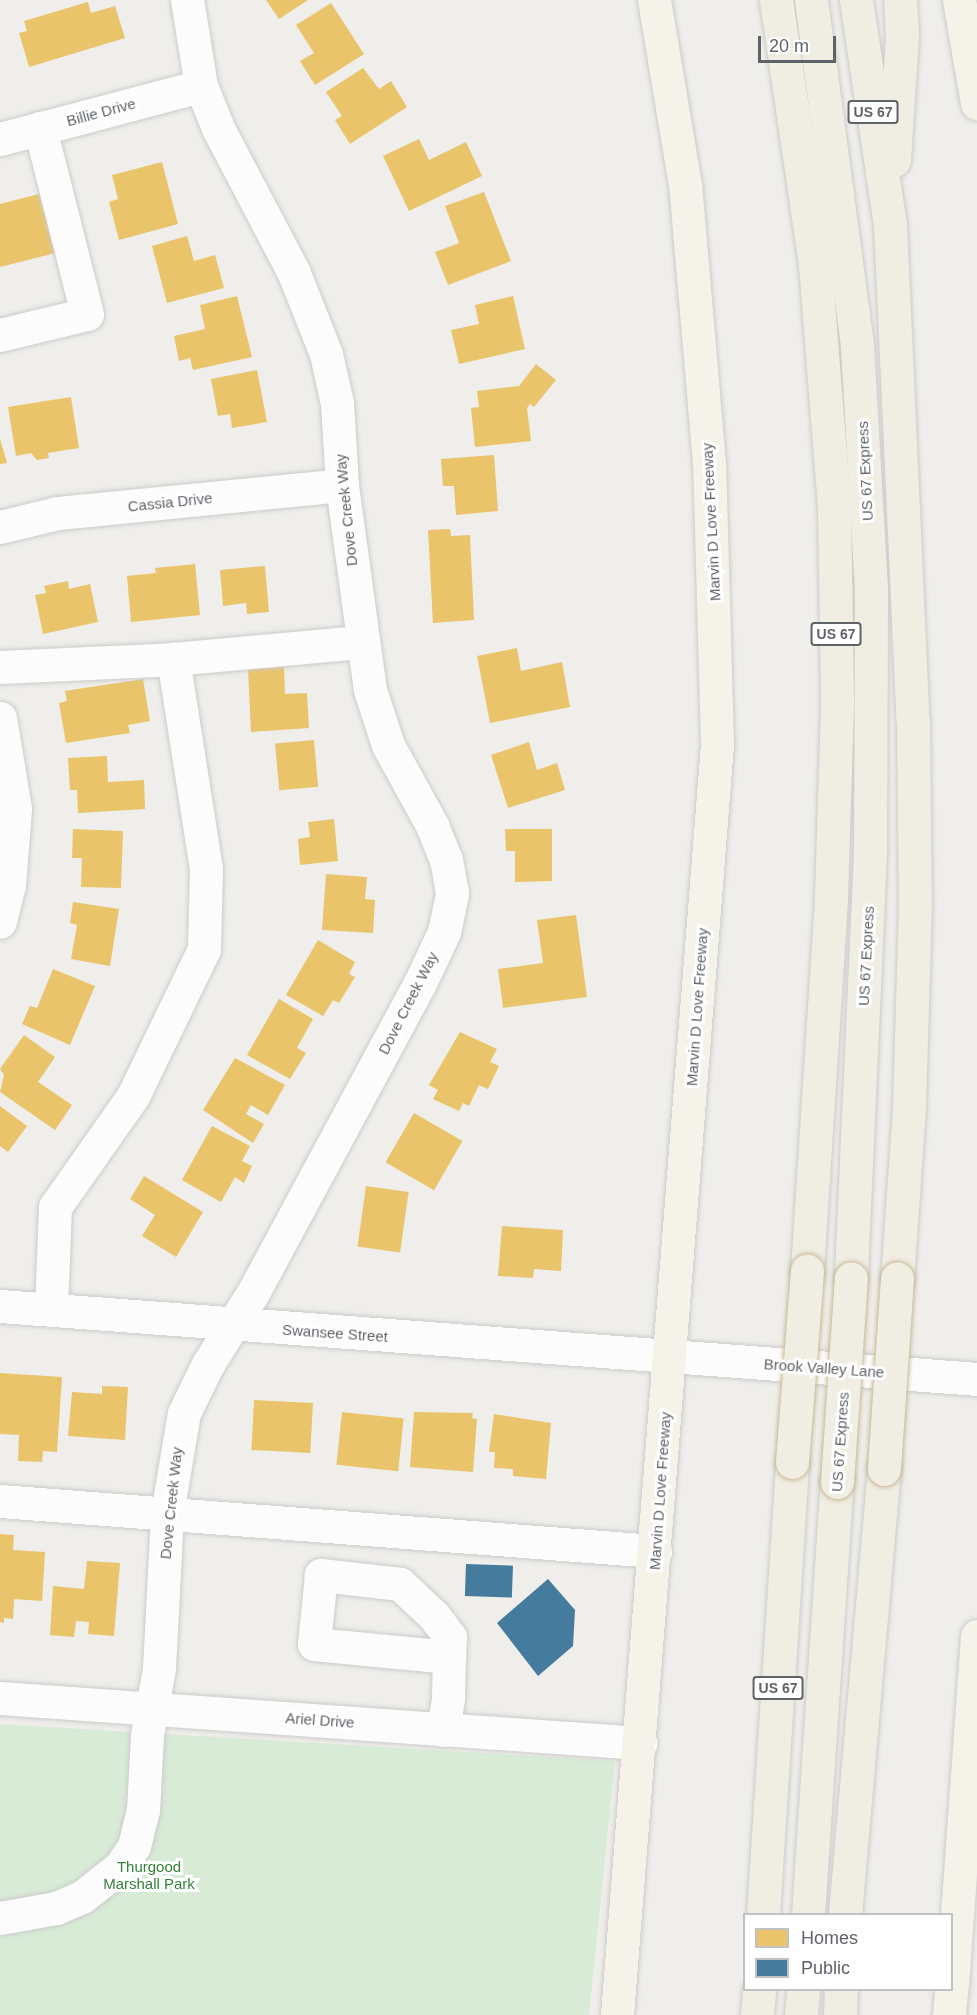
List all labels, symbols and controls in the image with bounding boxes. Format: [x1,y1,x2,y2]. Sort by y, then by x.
scale bar [761,24,839,62]
text: 20 m [769,36,809,56]
street label: Billie Drive [64,94,138,130]
road number: US 67 [848,101,898,123]
street label: US 67 Express [853,421,877,521]
street label: Marvin D Love Freeway [698,442,724,602]
street label: Dove Creek Way [331,453,361,567]
street label: Cassia Drive [127,489,213,515]
road number: US 67 [810,623,862,645]
street label: US 67 Express [854,906,878,1006]
street label: Marvin D Love Freeway [682,927,712,1087]
street label: Dove Creek Way [374,949,442,1057]
street label: Swansee Street [282,1320,388,1346]
street label: Brook Valley Lane [763,1355,885,1381]
street label: US 67 Express [828,1391,852,1493]
street label: Marvin D Love Freeway [645,1411,675,1571]
street label: Dove Creek Way [156,1446,186,1560]
road number: US 67 [752,1677,804,1699]
street label: Ariel Drive [285,1709,355,1731]
park label: Thurgood Marshall Park [103,1857,195,1892]
legend [743,1913,953,1991]
text: Homes [801,1928,858,1948]
text: Public [801,1958,850,1978]

